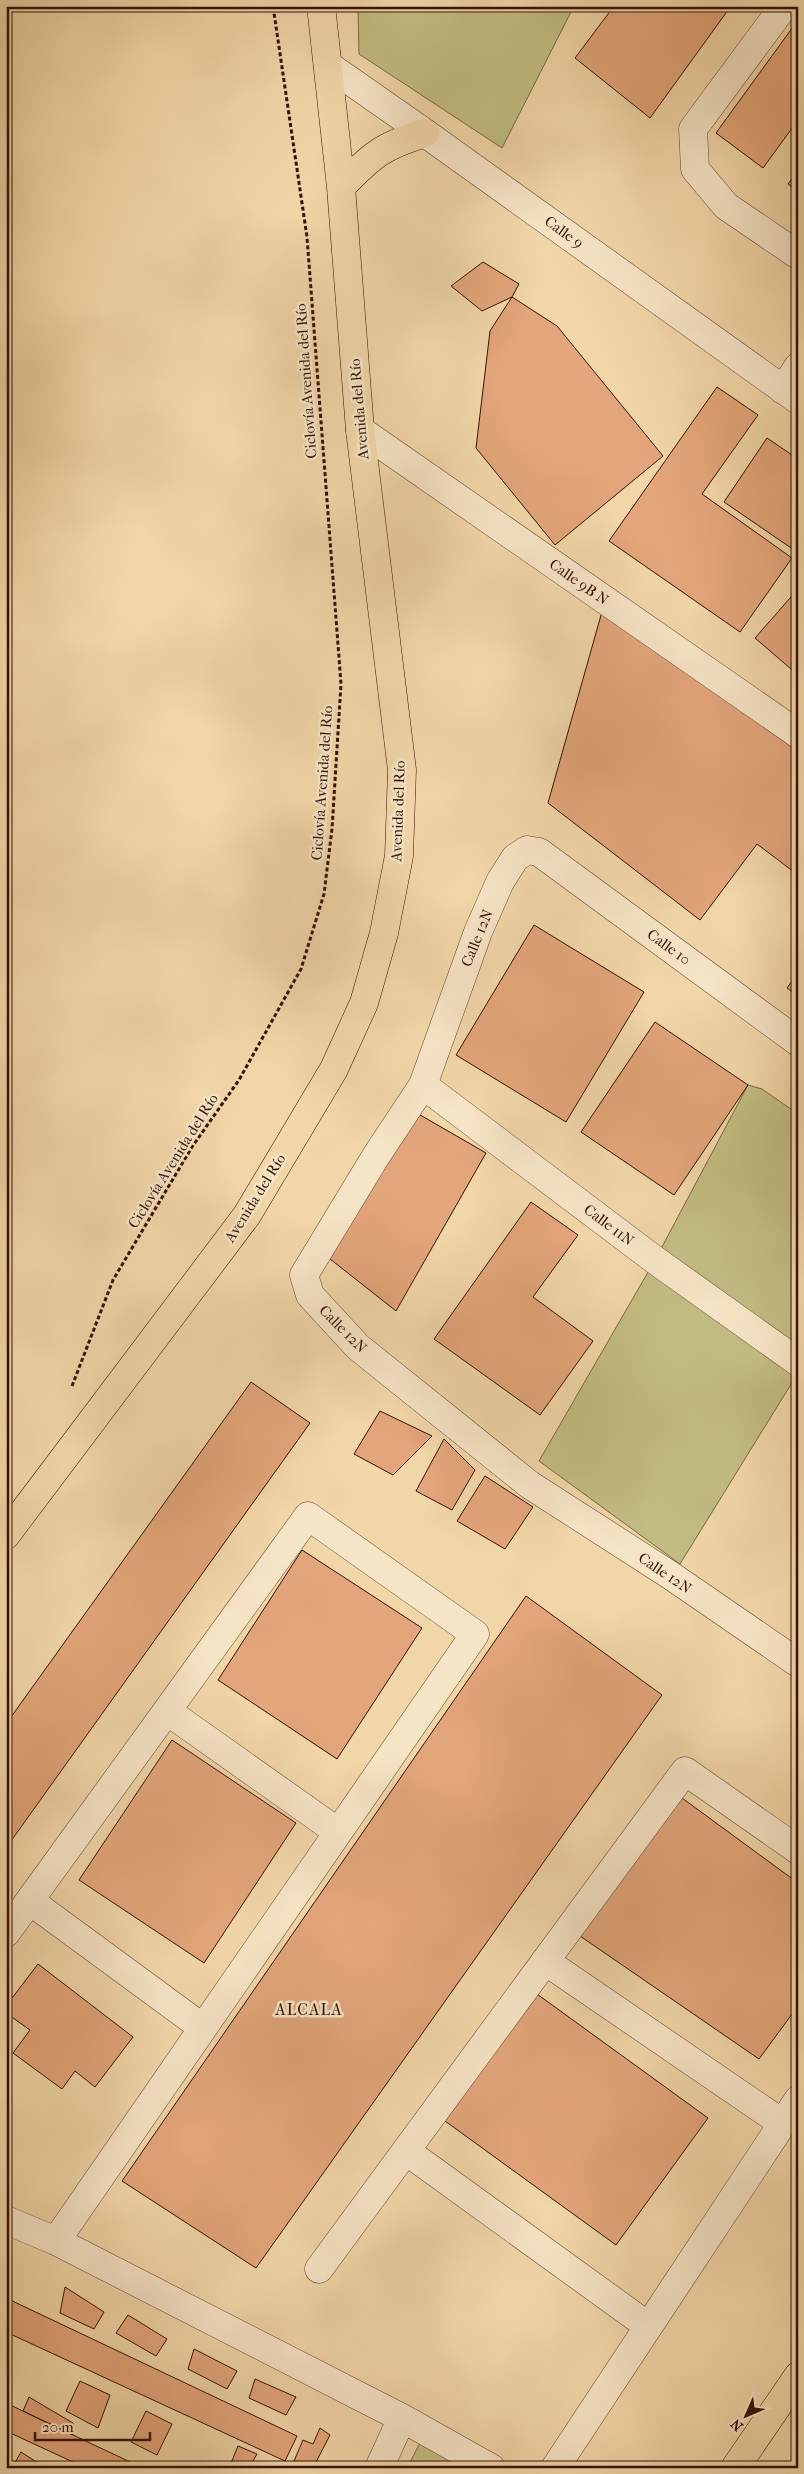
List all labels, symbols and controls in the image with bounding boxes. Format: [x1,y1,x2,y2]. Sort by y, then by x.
street label: Calle 9 [541,212,587,252]
street label: Ciclovía Avenida del Río [292,302,320,459]
street label: Avenida del Río [346,357,372,461]
street label: Calle 9B N [546,555,613,609]
street label: Ciclovía Avenida del Río [308,704,336,861]
street label: Avenida del Río [387,760,409,863]
street label: Calle 12N [457,906,497,969]
street label: Calle 10 [644,925,694,969]
street label: Ciclovía Avenida del Río [124,1090,222,1232]
street label: Avenida del Río [220,1150,290,1246]
street label: Calle 11N [580,1200,638,1250]
street label: Calle 12N [315,1301,371,1357]
street label: Calle 12N [635,1549,696,1598]
district label: ALCALA [274,2000,343,2019]
north arrow [722,2392,772,2442]
scale bar [35,2409,150,2441]
text: N [727,2415,747,2435]
text: 20 m [42,2418,74,2436]

